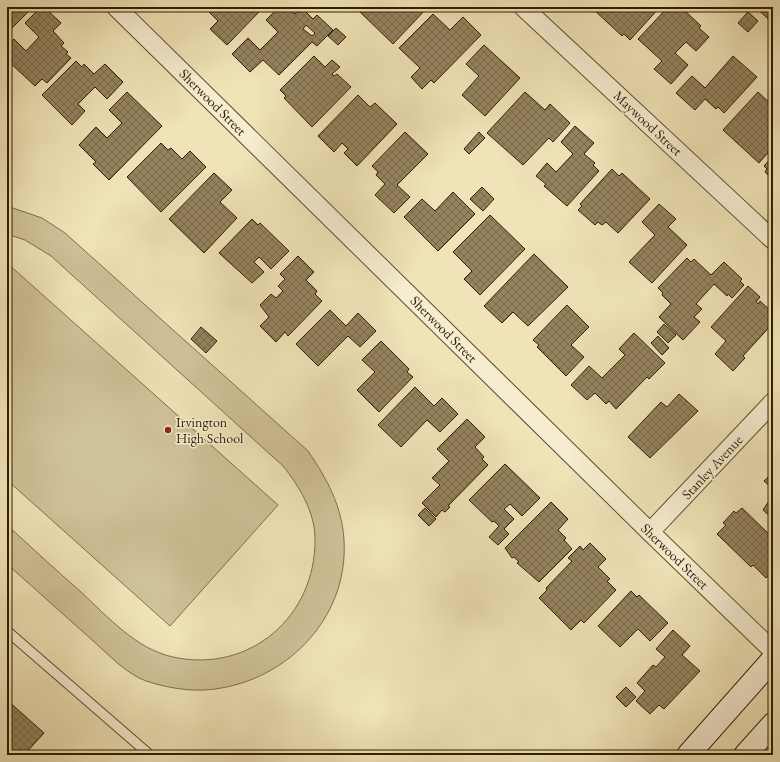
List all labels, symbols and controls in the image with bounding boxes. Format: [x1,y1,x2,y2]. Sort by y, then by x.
street label: Sherwood Street [176,65,251,140]
street label: Maywood Street [610,87,687,160]
street label: Sherwood Street [407,292,482,367]
place label: Irvington High School [176,413,244,447]
marker: Irvington High School [163,425,173,435]
street label: Stanley Avenue [678,431,747,503]
street label: Sherwood Street [637,519,713,593]

